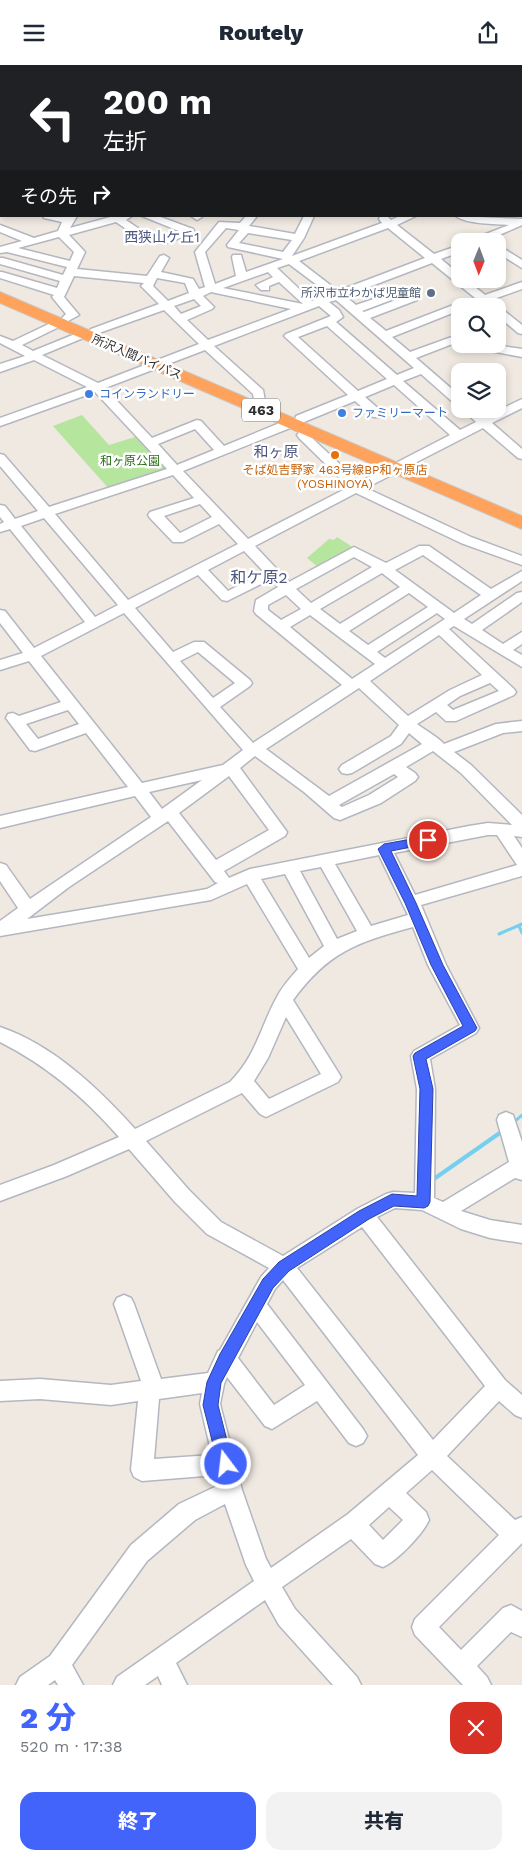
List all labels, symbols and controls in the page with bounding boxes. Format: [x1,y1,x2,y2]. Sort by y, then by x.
icon: menu [20,19,48,47]
icon: share [474,19,502,47]
text: Routely [219,20,303,45]
text: 200 m [103,81,212,123]
icon: left [20,85,85,150]
text: 左折 [103,129,147,154]
icon: right [87,180,115,208]
text: その先 [20,185,77,208]
district label: 西狭山ケ丘1 [124,229,200,245]
north arrow [451,233,506,287]
map controls [451,233,506,418]
place label: 所沢市立わかば児童館 [301,286,421,300]
marker: 所沢市立わかば児童館 [425,287,437,299]
button: search [451,298,506,353]
street label: 所沢入間バイパス [90,332,184,382]
button: layers [451,363,506,418]
place label: コインランドリー [99,387,195,401]
marker: コインランドリー [83,388,95,400]
road number: 463 [242,399,280,421]
place label: ファミリーマート [352,406,448,420]
marker: ファミリーマート [336,407,348,419]
district label: 和ヶ原 [253,443,299,461]
marker: そば処吉野家 463号線BP和ヶ原店 (YOSHINOYA) [329,449,341,461]
park label: 和ヶ原公園 [100,454,160,468]
place label: そば処吉野家 463号線BP和ヶ原店 (YOSHINOYA) [243,463,427,491]
district label: 和ケ原2 [230,568,288,587]
pin [407,819,449,861]
icon: arrive [414,826,442,854]
position arrow [199,1437,251,1489]
text: 2 分 [20,1700,76,1735]
button: close [450,1702,502,1754]
text: 520 m · 17:38 [20,1737,123,1756]
button: 終了 [20,1792,256,1850]
button: 共有 [266,1792,502,1850]

